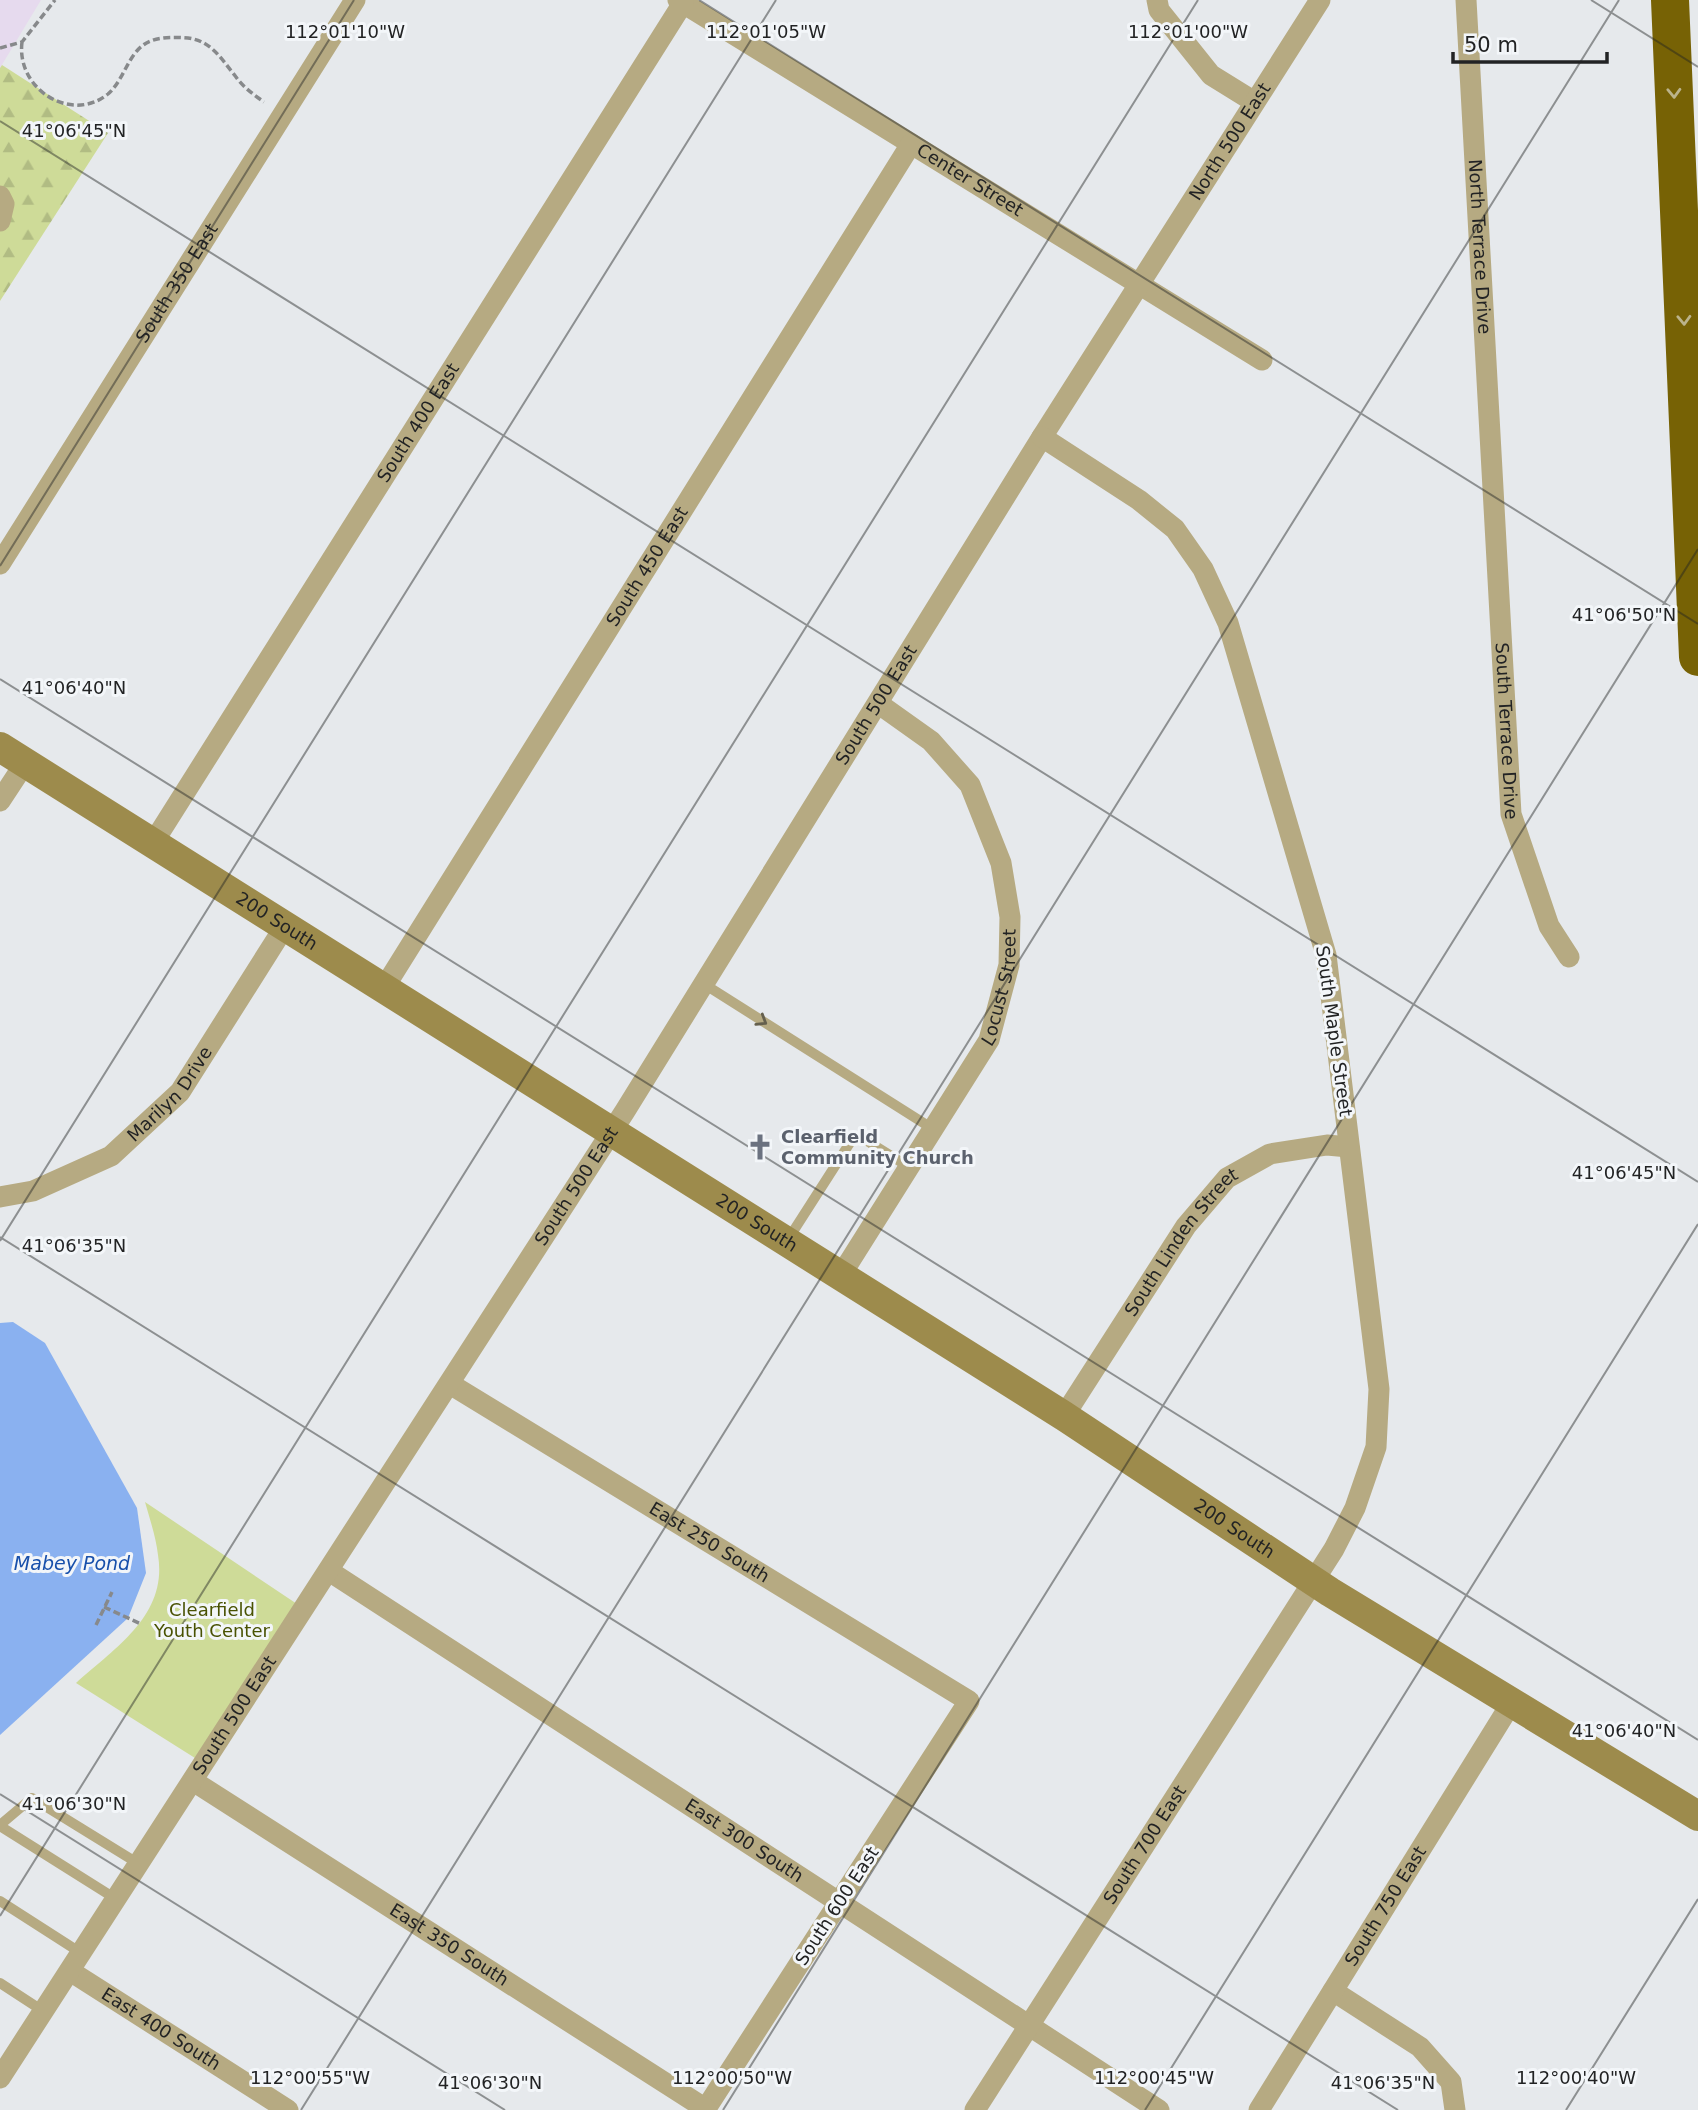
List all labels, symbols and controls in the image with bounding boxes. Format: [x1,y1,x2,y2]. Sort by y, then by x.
text: 112°01'10"W [285,21,405,42]
text: 112°01'05"W [706,21,826,42]
text: 112°01'00"W [1128,21,1248,42]
scale bar [1453,21,1607,65]
text: 50 m [1464,33,1518,57]
street label: North 500 East [1184,79,1275,204]
one-way arrow [1666,87,1681,98]
text: 41°06'45"N [22,120,126,141]
street label: Center Street [913,139,1027,220]
street label: North Terrace Drive [1465,158,1495,335]
street label: South 350 East [131,219,222,346]
one-way arrow [1676,315,1691,326]
street label: South 400 East [372,359,463,486]
street label: South 450 East [602,502,692,630]
text: 41°06'50"N [1572,604,1676,625]
street label: South 500 East [831,641,921,768]
street label: South Terrace Drive [1492,642,1522,820]
text: 41°06'40"N [22,677,126,698]
street label: 200 South [232,887,322,954]
street label: Locust Street [977,929,1020,1050]
street label: South Maple Street [1312,944,1357,1118]
one-way arrow [754,1012,767,1025]
street label: Marilyn Drive [123,1042,216,1146]
street label: South 500 East [530,1123,622,1249]
place label: Clearfield Community Church [781,1126,974,1168]
church icon: Clearfield Community Church [745,1132,775,1162]
text: 41°06'45"N [1572,1162,1676,1183]
street label: South Linden Street [1120,1163,1241,1320]
street label: 200 South [712,1189,802,1256]
text: 41°06'35"N [22,1235,126,1256]
street label: 200 South [1190,1494,1279,1563]
street label: East 250 South [646,1497,774,1587]
water label: Mabey Pond [14,1552,131,1574]
park label: Clearfield Youth Center [153,1599,270,1641]
street label: South 500 East [188,1652,280,1778]
text: 41°06'40"N [1572,1720,1676,1741]
street label: South 700 East [1099,1781,1190,1908]
text: 41°06'30"N [22,1793,126,1814]
street label: East 300 South [681,1794,808,1886]
street label: South 750 East [1340,1842,1430,1970]
street label: South 600 East [790,1843,883,1969]
street label: East 350 South [386,1899,513,1990]
street label: East 400 South [98,1983,225,2074]
text: 112°00'55"W [250,2067,370,2088]
text: 112°00'50"W [672,2067,792,2088]
text: 112°00'45"W [1094,2067,1214,2088]
text: 112°00'40"W [1516,2067,1636,2088]
text: 41°06'30"N [438,2072,542,2093]
text: 41°06'35"N [1331,2072,1435,2093]

